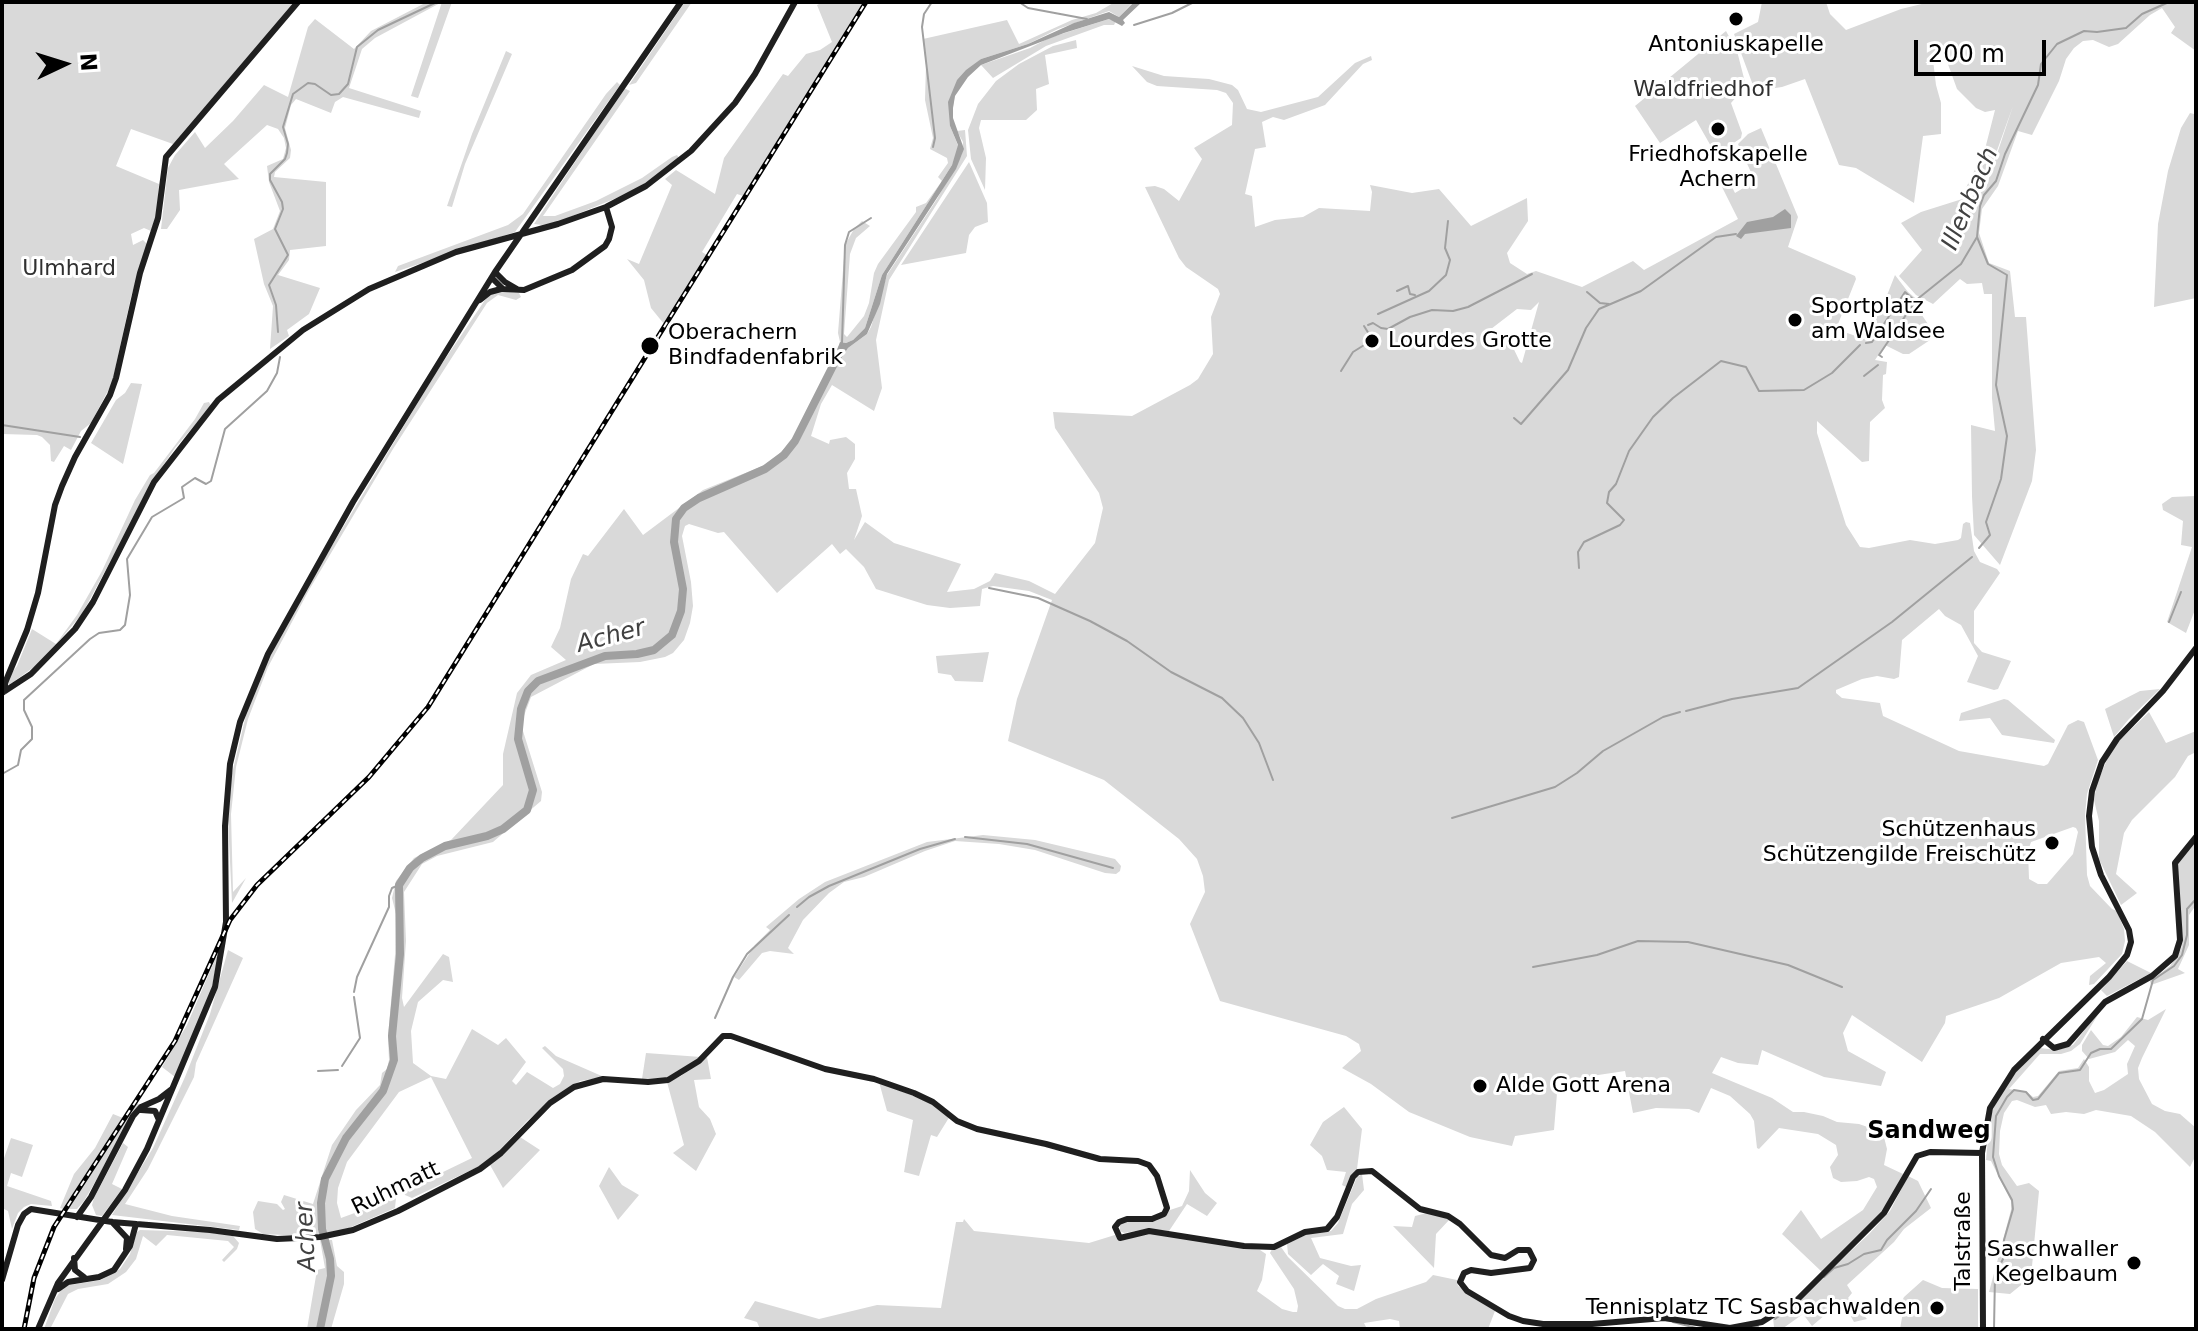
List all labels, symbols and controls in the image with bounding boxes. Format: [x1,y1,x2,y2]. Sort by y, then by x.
marker: Antoniuskapelle [1727,10,1745,28]
north arrow [24,24,104,104]
scale bar [1918,24,2050,74]
place label: Antoniuskapelle [1648,32,1824,58]
text: 200 m [1928,40,2005,68]
text: N [75,52,102,72]
park label: Waldfriedhof [1633,77,1773,103]
marker: Friedhofskapelle Achern [1709,120,1727,138]
place label: Friedhofskapelle Achern [1628,142,1808,194]
water label: Illenbach [1937,143,2005,255]
park label: Ulmhard [22,256,116,282]
place label: Sportplatz am Waldsee [1811,294,1945,346]
marker: Sportplatz am Waldsee [1786,311,1804,329]
place label: Oberachern Bindfadenfabrik [668,320,843,372]
place label: Lourdes Grotte [1388,328,1552,354]
marker: Lourdes Grotte [1363,332,1381,350]
marker: Oberachern Bindfadenfabrik [639,335,661,357]
water label: Acher [574,614,648,660]
place label: Schützenhaus Schützengilde Freischütz [1763,817,2036,868]
marker: Schützenhaus Schützengilde Freischütz [2043,834,2061,852]
place label: Alde Gott Arena [1496,1073,1671,1099]
marker: Alde Gott Arena [1471,1077,1489,1095]
district label: Sandweg [1867,1118,1991,1146]
street label: Ruhmatt [348,1156,444,1222]
street label: Talstraße [1951,1191,1977,1291]
water label: Acher [291,1202,323,1272]
place label: Saschwaller Kegelbaum [1987,1237,2118,1288]
marker: Saschwaller Kegelbaum [2125,1254,2143,1272]
place label: Tennisplatz TC Sasbachwalden [1586,1295,1921,1321]
marker: Tennisplatz TC Sasbachwalden [1928,1299,1946,1317]

